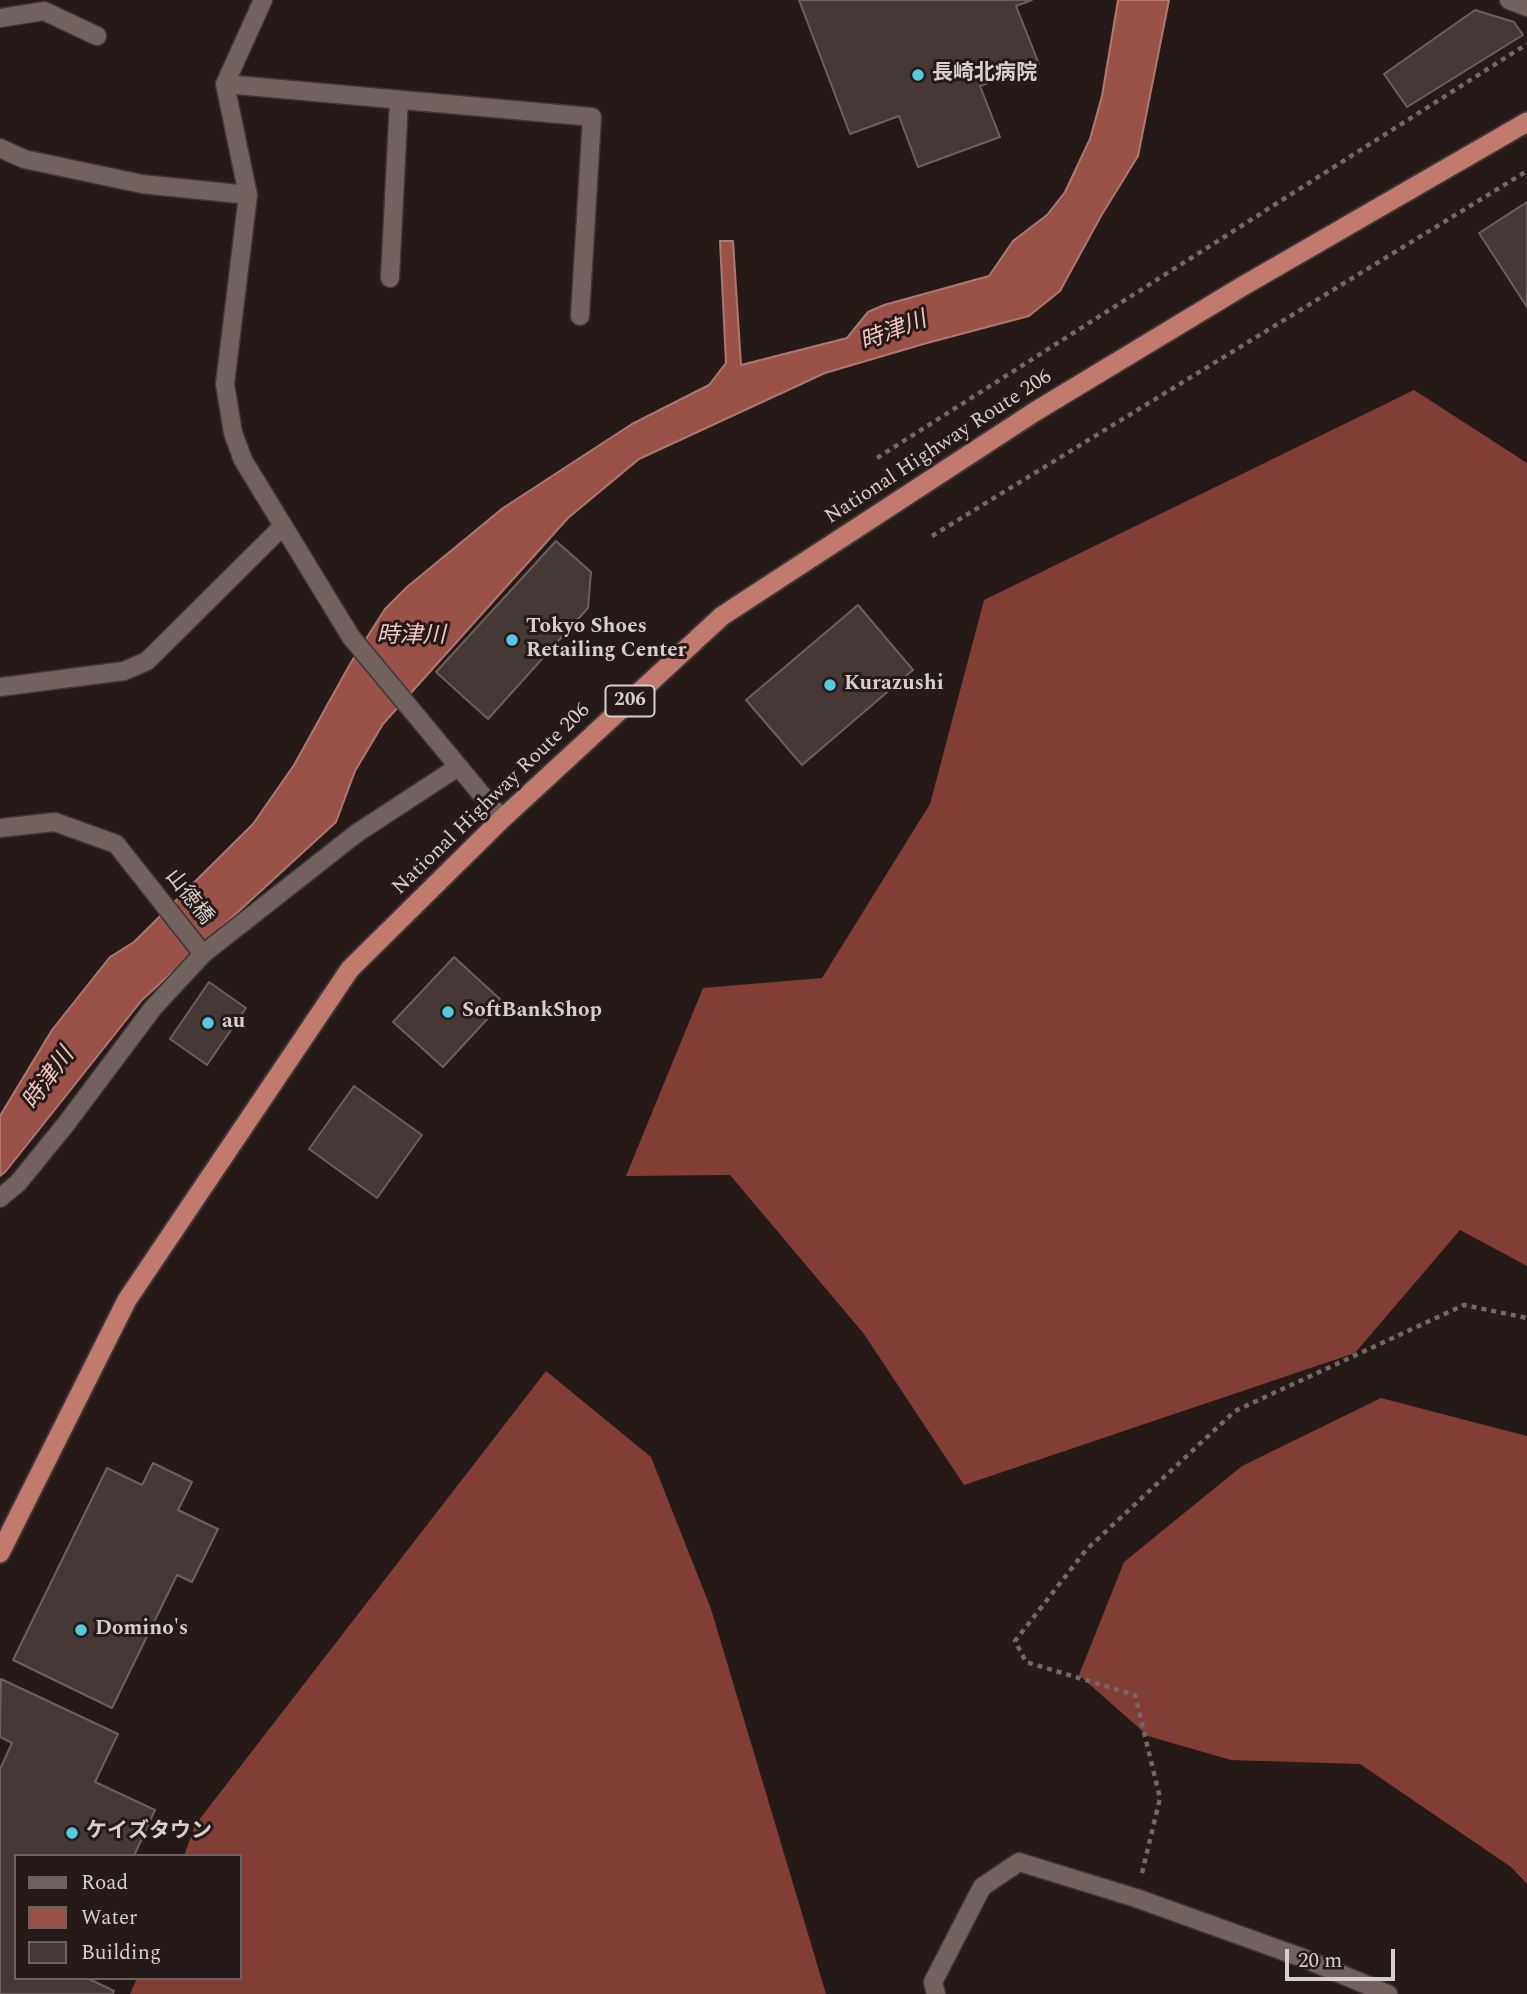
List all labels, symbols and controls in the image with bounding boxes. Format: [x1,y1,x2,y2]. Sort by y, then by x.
place label: 長崎北病院 [932,62,1037,88]
marker: 長崎北病院 [910,67,926,83]
water label: 時津川 [857,308,931,358]
street label: National Highway Route 206 [821,365,1057,531]
place label: Tokyo Shoes Retailing Center [526,615,687,665]
water label: 時津川 [377,623,445,651]
marker: Tokyo Shoes Retailing Center [504,632,520,648]
place label: Kurazushi [844,672,944,698]
marker: Kurazushi [822,677,838,693]
road number: 206 [606,686,654,716]
street label: National Highway Route 206 [388,699,596,901]
street label: 山徳橋 [159,865,217,931]
place label: SoftBankShop [462,999,602,1025]
marker: SoftBankShop [440,1004,456,1020]
place label: au [222,1010,245,1036]
marker: au [200,1015,216,1031]
water label: 時津川 [19,1044,81,1116]
place label: Domino's [95,1617,188,1643]
marker: Domino's [73,1622,89,1638]
place label: ケイズタウン [86,1820,212,1846]
marker: ケイズタウン [64,1825,80,1841]
legend [14,1854,242,1980]
text: Road [81,1867,128,1899]
text: Water [81,1902,137,1934]
scale bar [1289,1934,1399,1978]
text: Building [81,1937,161,1969]
text: 20 m [1298,1945,1342,1977]

